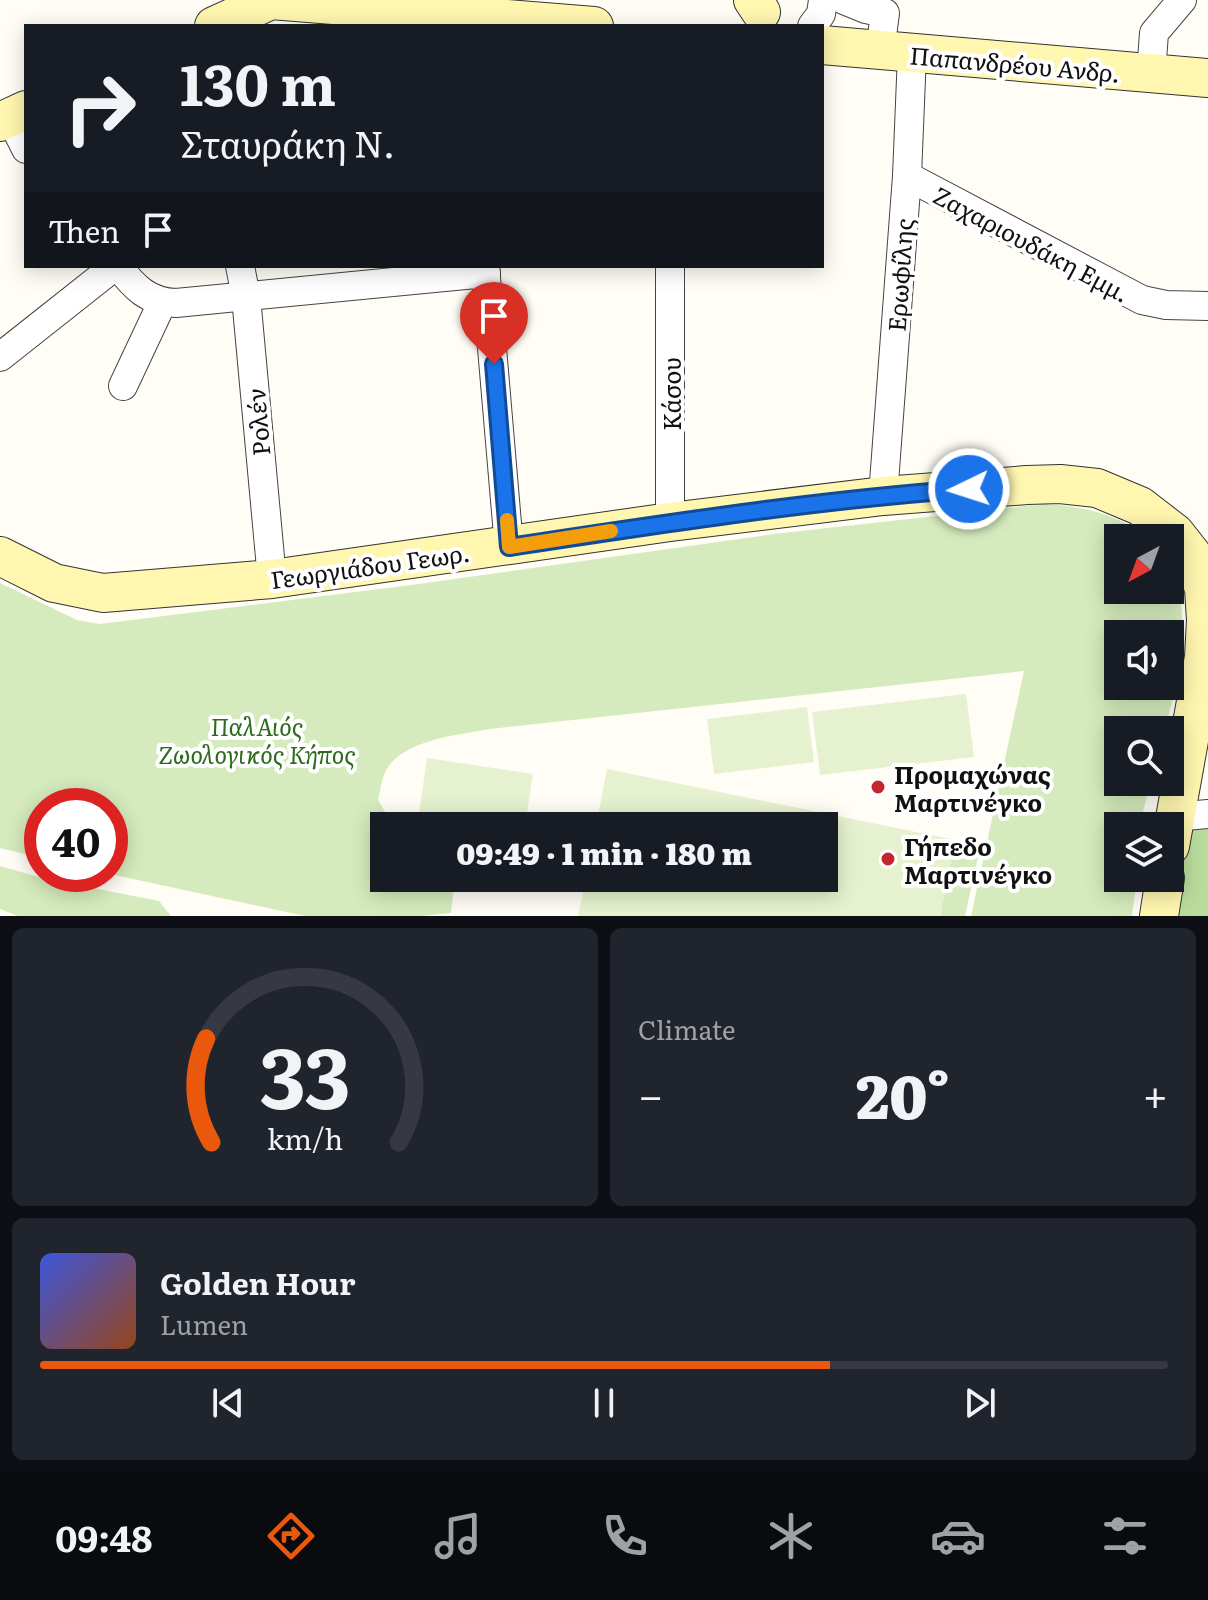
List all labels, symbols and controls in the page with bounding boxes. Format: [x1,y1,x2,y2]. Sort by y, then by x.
street label: Παπανδρέου Ανδρ. [908,36,1122,90]
text: 130 m [180,40,336,123]
icon: right [48,56,152,160]
text: Σταυράκη Ν. [180,116,395,169]
street label: Ζαχαριουδάκη Εμμ. [928,176,1136,310]
text: Then [48,208,120,252]
icon: arrive [136,208,180,252]
street label: Ερωφίλης [878,217,920,333]
pin [460,282,528,364]
icon: arrive [472,294,516,338]
street label: Κάσου [653,357,688,431]
street label: Ρολέν [237,387,277,457]
position arrow [927,447,1011,531]
north arrow [1104,524,1184,604]
map controls [1104,524,1184,892]
street label: Γεωργιάδου Γεωρ. [268,534,472,596]
button: sound [1104,620,1184,700]
park label: ΠαλΑιός Ζωολογικός Κήπος [158,708,356,771]
button: search [1104,716,1184,796]
place label: Προμαχώνας Μαρτινέγκο [894,756,1051,819]
marker: Προμαχώνας Μαρτινέγκο [869,778,887,796]
speed limit sign: 40 [24,788,128,892]
button: layers [1104,812,1184,892]
place label: Γήπεδο Μαρτινέγκο [904,828,1052,891]
text: 09:49 · 1 min · 180 m [456,830,752,874]
marker: Γήπεδο Μαρτινέγκο [879,850,897,868]
text: Climate [638,1009,736,1048]
text: 33 [259,1011,351,1135]
text: 20° [856,1048,950,1137]
text: − [638,1060,664,1126]
text: + [1142,1060,1168,1126]
text: km/h [267,1116,343,1159]
text: Golden Hour [160,1260,355,1304]
text: Lumen [160,1304,248,1343]
icon: previous [206,1381,250,1425]
icon: pause [582,1381,626,1425]
icon: next [958,1381,1002,1425]
icon: directions [263,1508,319,1564]
icon: music [430,1508,486,1564]
icon: phone [597,1508,653,1564]
icon: climate [763,1508,819,1564]
icon: car [930,1508,986,1564]
icon: filters [1097,1508,1153,1564]
text: 09:48 [55,1510,152,1563]

